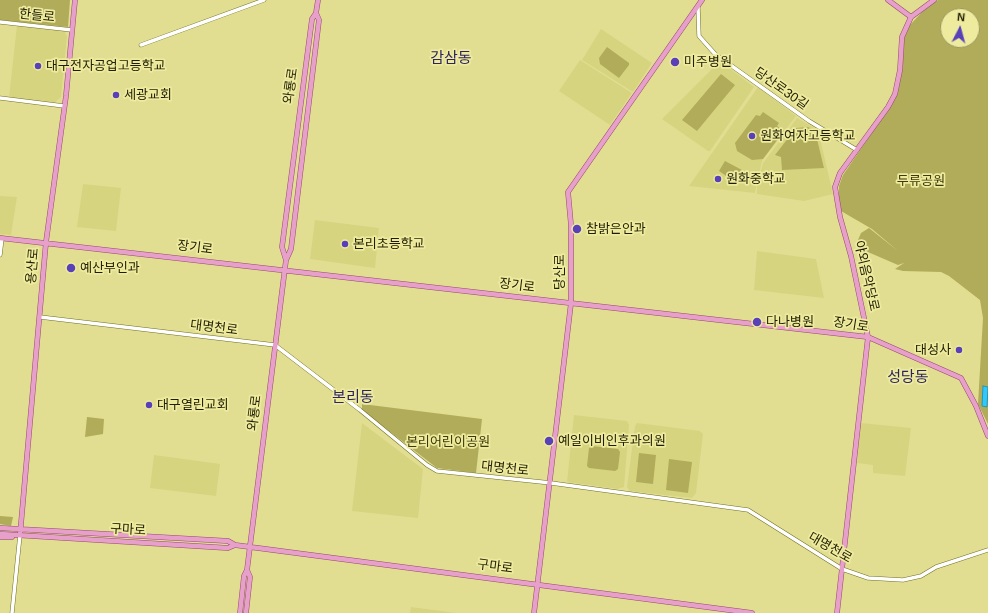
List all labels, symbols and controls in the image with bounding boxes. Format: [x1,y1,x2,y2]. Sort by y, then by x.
street label: 한들로 [18,6,56,26]
north arrow [940,8,980,48]
text: N [957,11,966,23]
district label: 감삼동 [430,50,472,68]
place label: 미주병원 [684,54,732,70]
marker: 미주병원 [669,56,681,68]
place label: 대구전자공업고등학교 [46,58,166,74]
marker: 대구전자공업고등학교 [33,61,43,71]
street label: 당산로30길 [751,65,811,113]
street label: 와룡로 [281,67,301,105]
place label: 세광교회 [124,87,172,103]
marker: 세광교회 [111,90,121,100]
place label: 원화여자고등학교 [760,128,856,144]
marker: 원화여자고등학교 [747,131,757,141]
place label: 원화중학교 [726,171,786,187]
park label: 두류공원 [897,173,945,189]
marker: 원화중학교 [713,174,723,184]
place label: 참밝은안과 [586,221,646,237]
marker: 참밝은안과 [571,223,583,235]
place label: 본리초등학교 [353,236,425,252]
street label: 장기로 [176,238,214,258]
marker: 본리초등학교 [340,239,350,249]
street label: 야외음악당로 [850,239,882,313]
street label: 용산로 [24,247,42,285]
street label: 당산로 [552,254,568,290]
place label: 예산부인과 [80,260,140,276]
marker: 예산부인과 [65,262,77,274]
street label: 장기로 [498,276,536,296]
place label: 다나병원 [766,314,814,330]
street label: 장기로 [832,314,870,336]
marker: 다나병원 [751,316,763,328]
street label: 대명천로 [189,317,239,339]
place label: 대성사 [915,342,951,358]
marker: 대성사 [954,345,964,355]
district label: 성당동 [887,369,929,387]
district label: 본리동 [332,389,374,407]
street label: 와룡로 [245,394,265,432]
place label: 대구열린교회 [157,397,229,413]
marker: 대구열린교회 [144,400,154,410]
place label: 예일이비인후과의원 [558,433,666,449]
park label: 본리어린이공원 [406,434,490,450]
marker: 예일이비인후과의원 [543,435,555,447]
street label: 대명천로 [480,459,530,479]
street label: 구마로 [110,521,146,539]
street label: 대명천로 [805,529,855,567]
street label: 구마로 [476,557,514,577]

